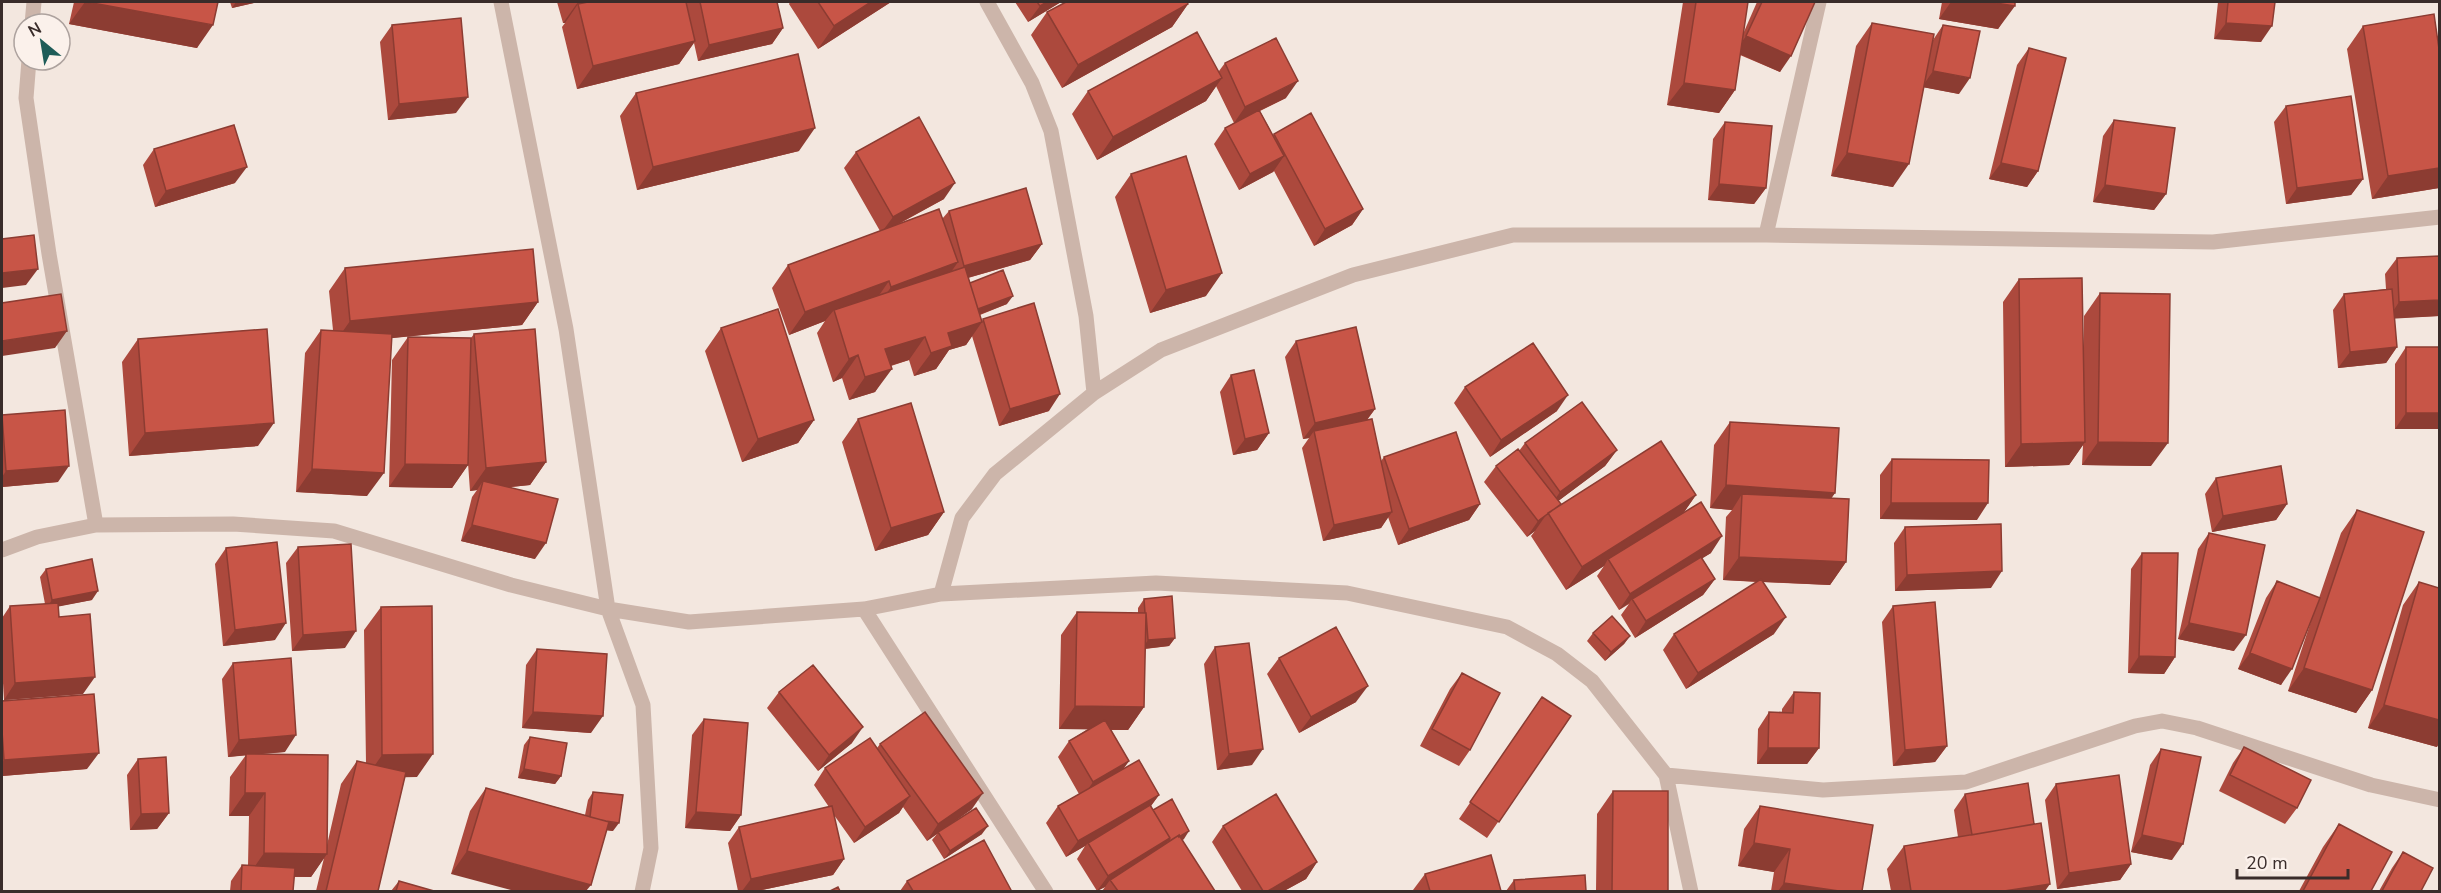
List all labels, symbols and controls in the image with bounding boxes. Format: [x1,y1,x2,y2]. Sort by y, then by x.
north arrow [12,12,72,72]
text: N [24,17,46,42]
scale bar [2237,842,2348,880]
text: 20 m [2246,851,2288,875]

